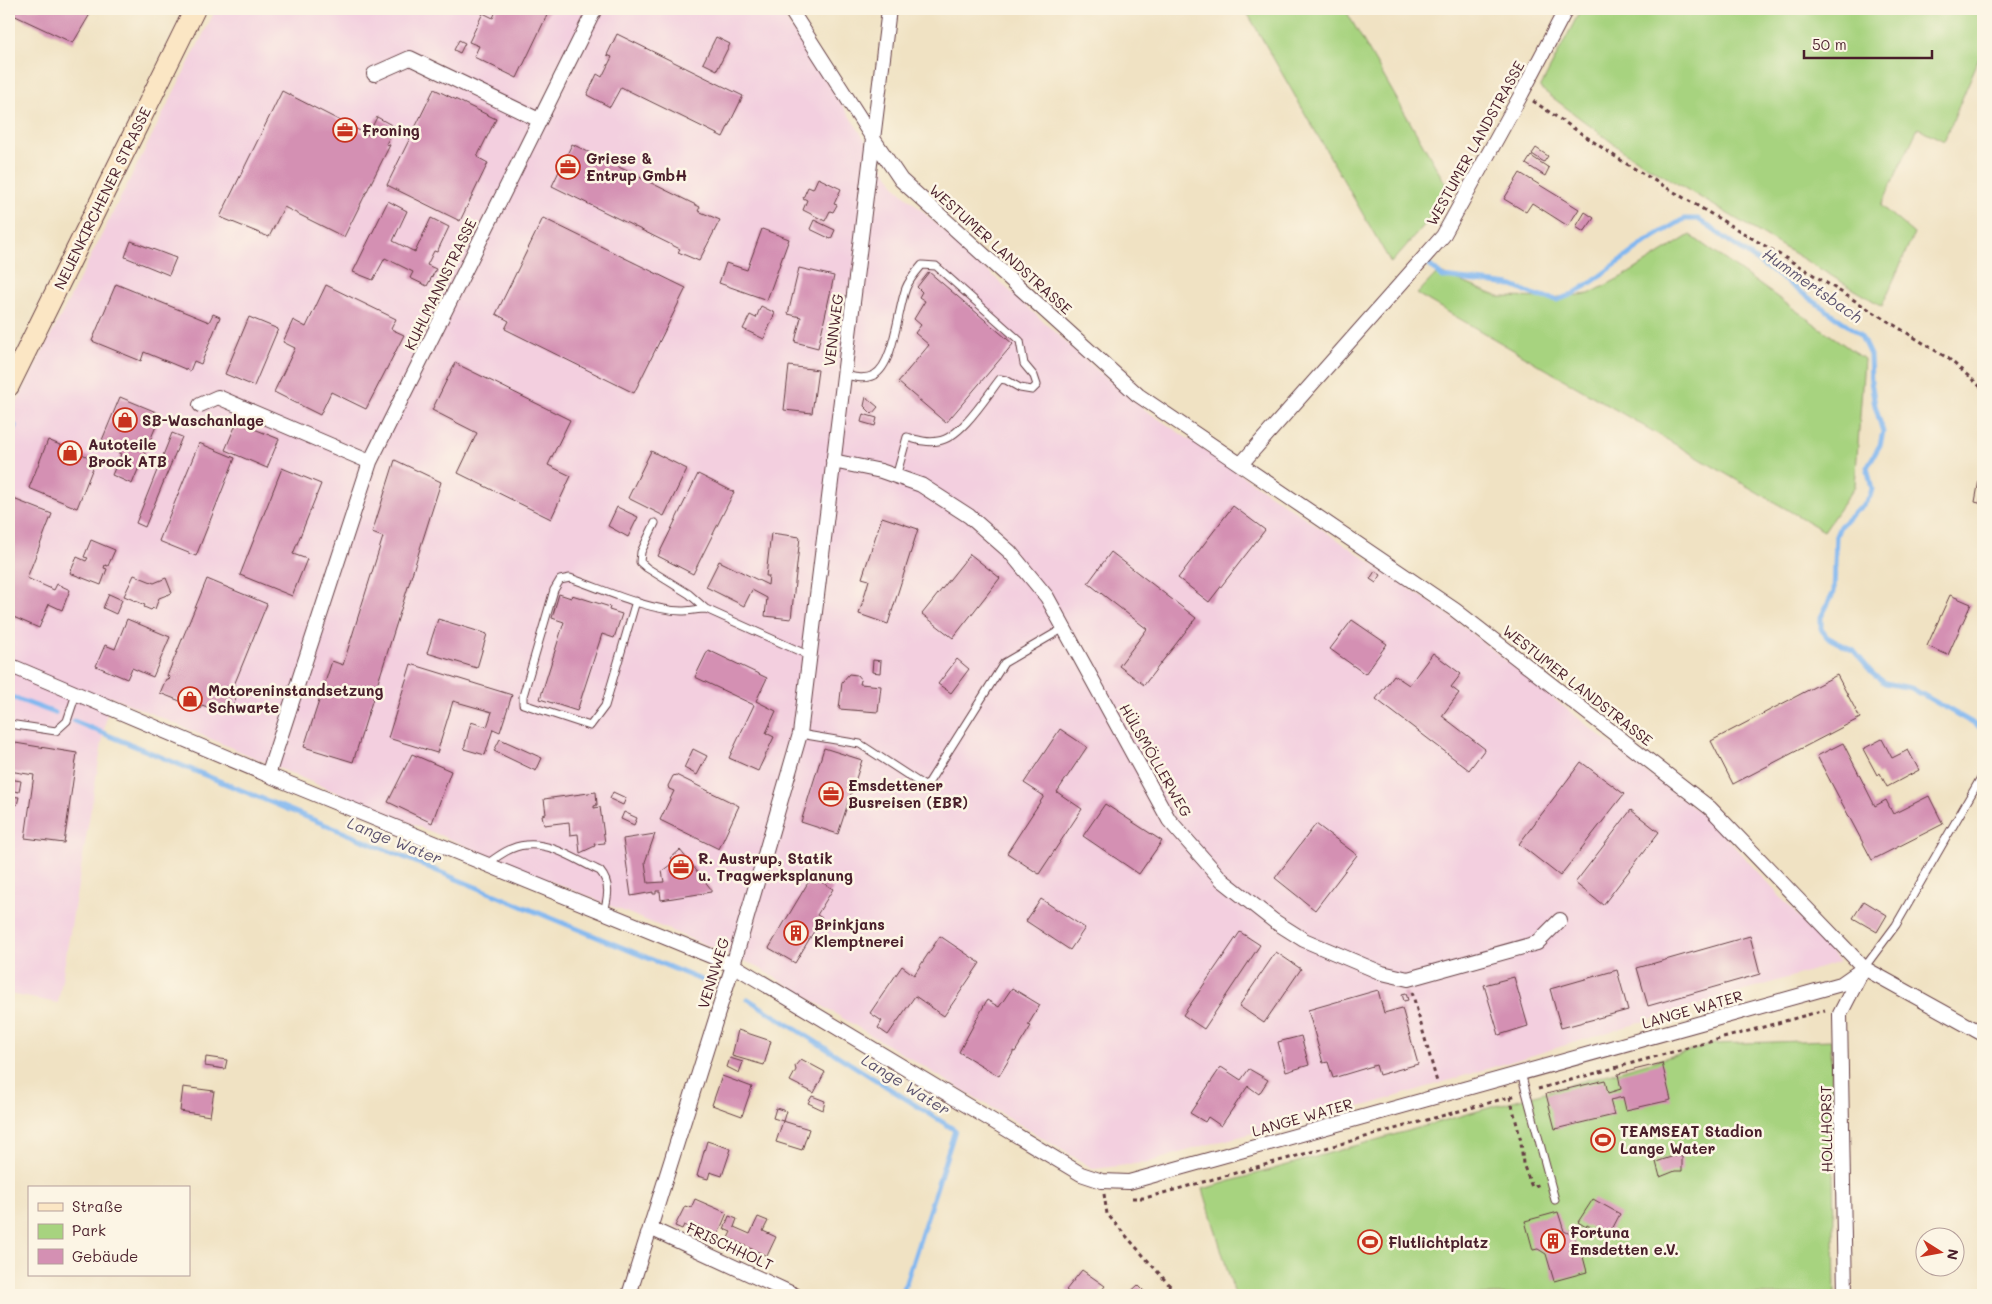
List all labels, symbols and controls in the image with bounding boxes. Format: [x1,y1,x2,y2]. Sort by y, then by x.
scale bar [1804,28,1932,60]
text: 50 m [1812,34,1847,54]
street label: WESTUMER LANDSTRASSE [1421,57,1529,229]
street label: NEUENKIRCHENER STRASSE [49,103,155,293]
office icon: Froning [332,117,358,143]
place label: Froning [362,120,420,140]
place label: Griese & Entrup GmbH [586,148,687,185]
office icon: Griese & Entrup GmbH [555,154,581,180]
street label: WESTUMER LANDSTRASSE [925,180,1077,319]
street label: KUHLMANNSTRASSE [399,214,481,353]
water label: Hummertsbach [1759,243,1867,327]
street label: VENNWEG [819,292,847,368]
shop icon: SB-Waschanlage [112,407,138,433]
place label: SB-Waschanlage [142,410,264,430]
place label: Autoteile Brock ATB [88,434,167,471]
shop icon: Autoteile Brock ATB [57,440,83,466]
street label: WESTUMER LANDSTRASSE [1499,620,1658,750]
place label: Motoreninstandsetzung Schwarte [208,680,383,717]
shop icon: Motoreninstandsetzung Schwarte [177,686,203,712]
street label: HÜLSMÖLLERWEG [1115,700,1197,820]
place label: Emsdettener Busreisen (EBR) [848,775,968,812]
office icon: Emsdettener Busreisen (EBR) [818,781,844,807]
water label: Lange Water [344,811,446,869]
place label: R. Austrup, Statik u. Tragwerksplanung [698,848,853,885]
office icon: R. Austrup, Statik u. Tragwerksplanung [668,854,694,880]
place label: Brinkjans Klemptnerei [814,914,904,951]
building icon: Brinkjans Klemptnerei [783,920,809,946]
street label: VENNWEG [693,935,733,1011]
street label: LANGE WATER [1639,985,1745,1033]
water label: Lange Water [858,1048,954,1120]
street label: HOLLHORST [1815,1085,1837,1173]
street label: LANGE WATER [1249,1093,1355,1141]
place label: TEAMSEAT Stadion Lange Water [1620,1121,1762,1158]
sports icon: TEAMSEAT Stadion Lange Water [1590,1127,1616,1153]
legend [28,1186,190,1276]
text: Straße [72,1196,123,1216]
street label: FRISCHHOLT [684,1217,776,1275]
text: Park [72,1220,106,1240]
place label: Fortuna Emsdetten e.V. [1570,1222,1679,1259]
north arrow [1914,1226,1964,1276]
building icon: Fortuna Emsdetten e.V. [1540,1228,1566,1254]
sports icon: Flutlichtplatz [1357,1229,1383,1255]
place label: Flutlichtplatz [1388,1232,1489,1252]
text: Gebäude [72,1246,138,1266]
text: N [1943,1248,1964,1262]

